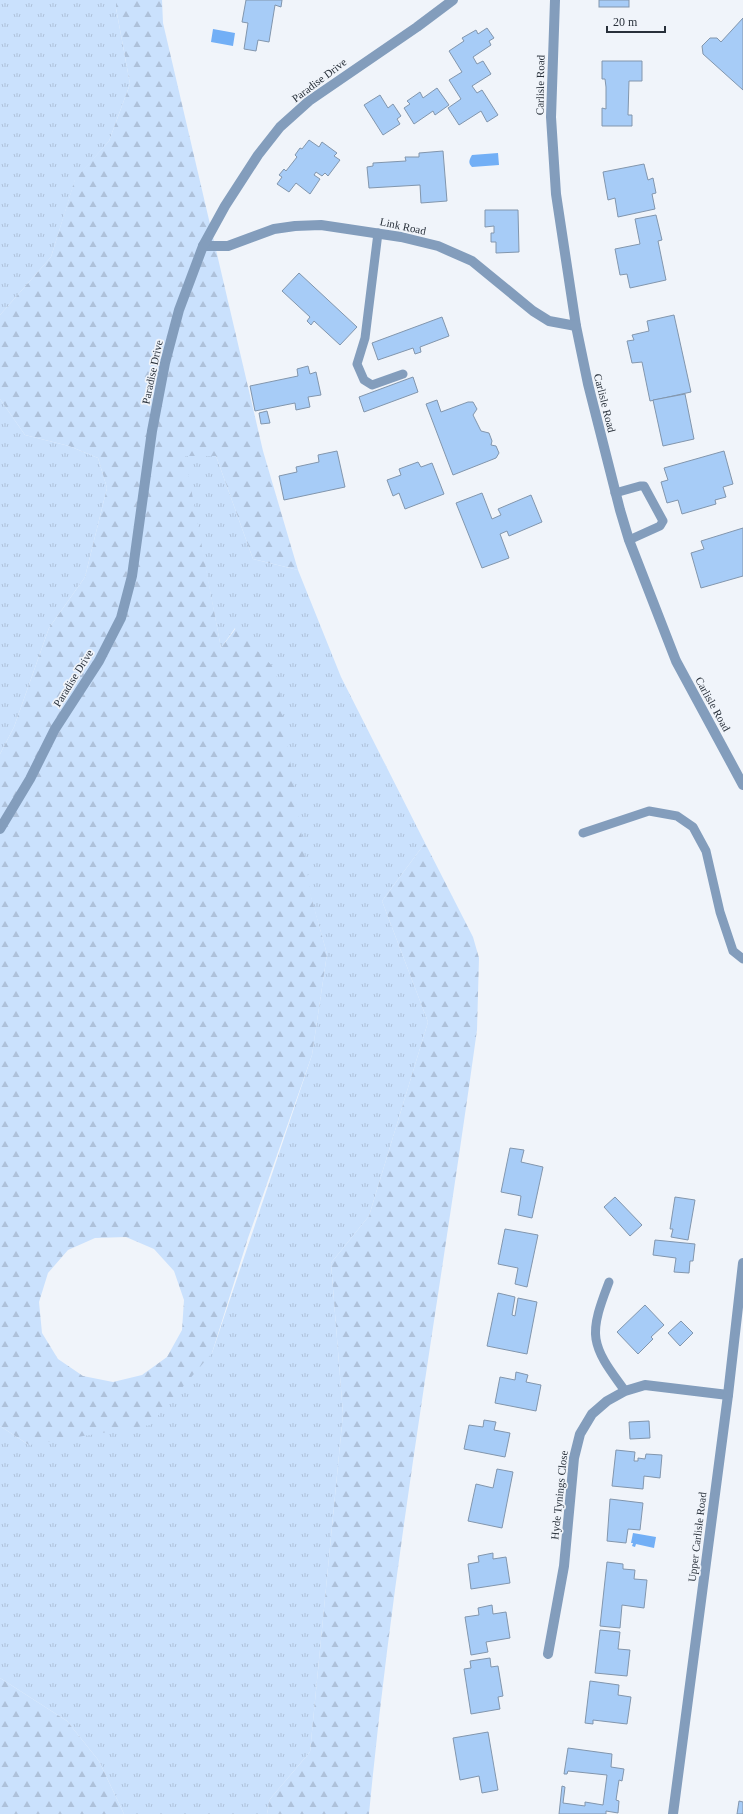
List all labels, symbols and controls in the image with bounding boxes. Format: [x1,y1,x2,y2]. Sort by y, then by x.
scale bar [607,8,665,34]
text: 20 m [613,15,638,29]
street label: Carlisle Road [533,54,547,115]
street label: Paradise Drive [289,56,349,104]
street label: Link Road [379,215,428,237]
street label: Paradise Drive [139,339,165,405]
street label: Carlisle Road [592,372,618,434]
street label: Paradise Drive [51,647,95,709]
street label: Carlisle Road [693,675,733,734]
street label: Hyde Tynings Close [548,1450,570,1540]
street label: Upper Carlisle Road [686,1491,709,1583]

